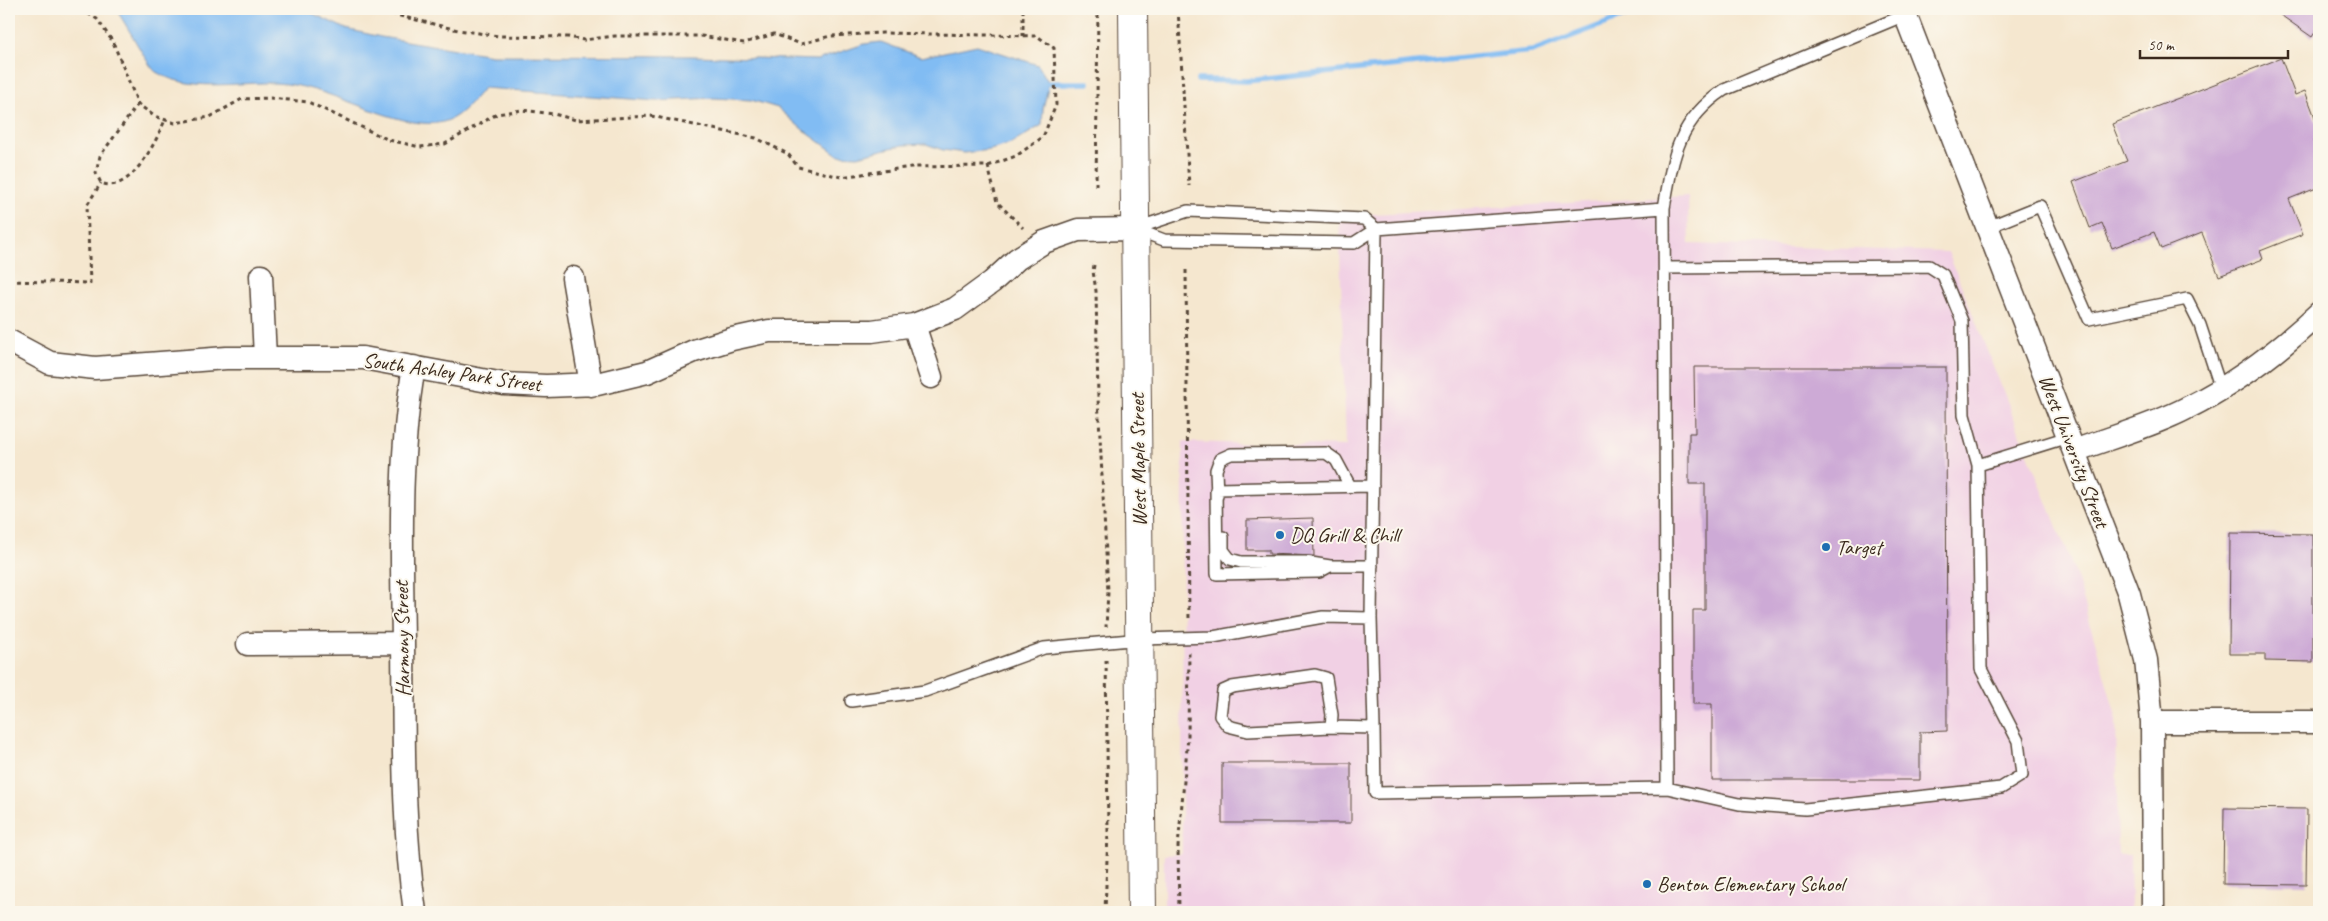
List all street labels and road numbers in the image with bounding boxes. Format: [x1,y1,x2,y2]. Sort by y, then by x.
street label: South Ashley Park Street [361,347,545,398]
street label: West University Street [2033,371,2116,533]
street label: West Maple Street [1124,391,1152,527]
street label: Harmony Street [388,579,416,697]

